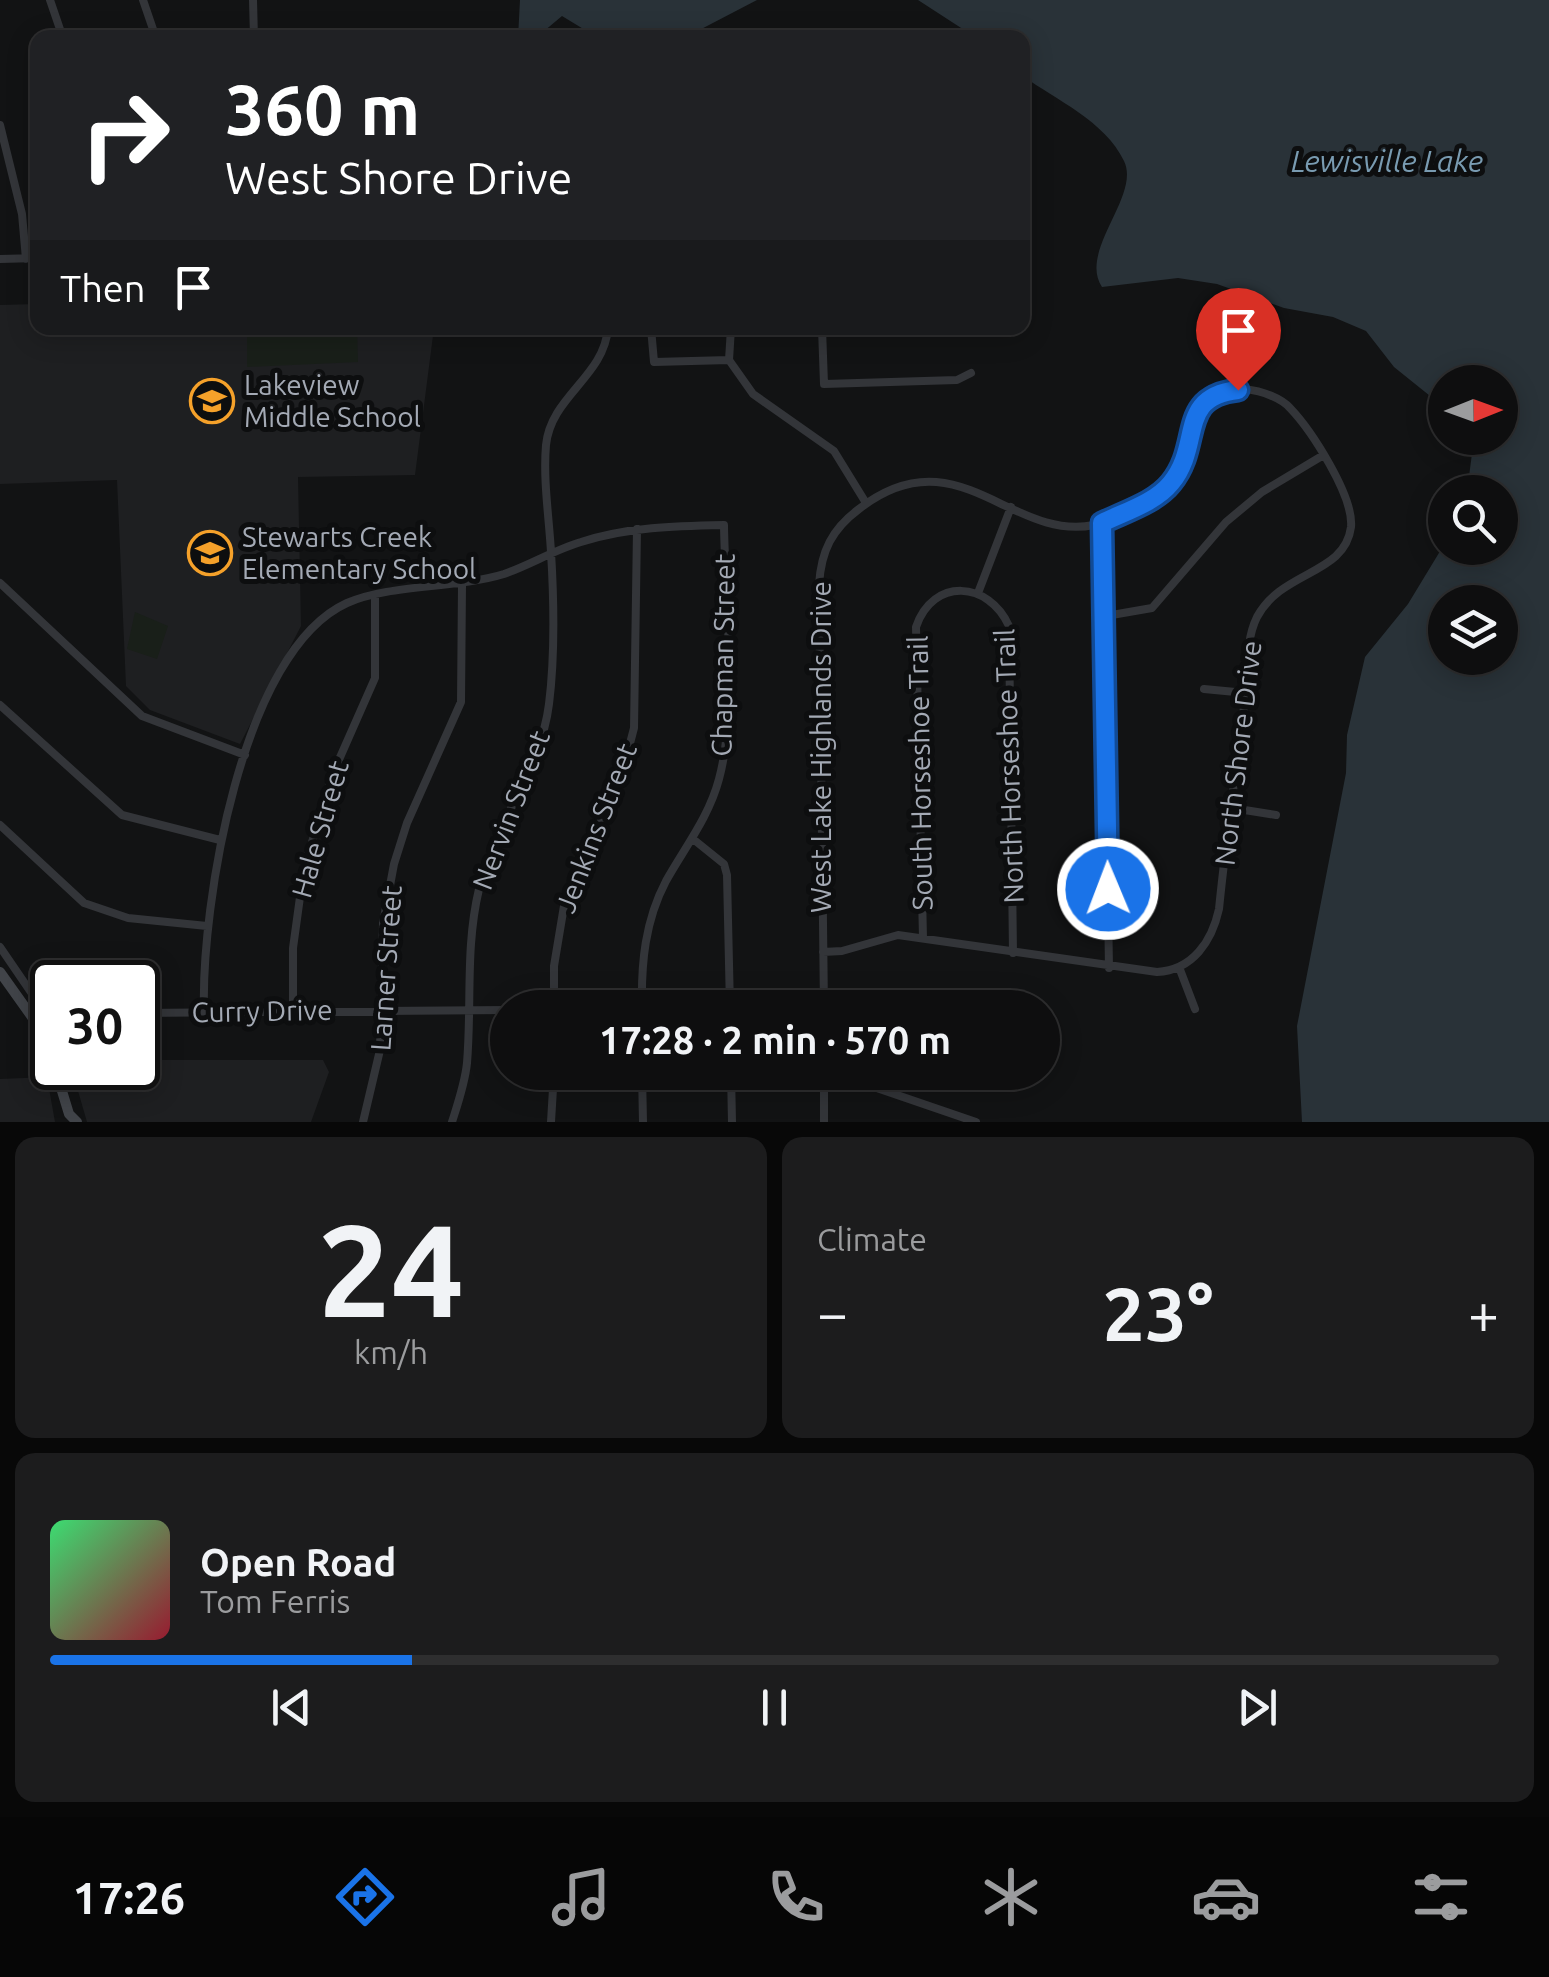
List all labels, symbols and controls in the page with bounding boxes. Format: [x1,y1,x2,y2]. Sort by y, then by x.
icon: right [60,70,190,200]
text: 360 m [225,70,420,148]
water label: Lewisville Lake [1291,144,1483,178]
text: West Shore Drive [225,152,572,203]
icon: arrive [166,260,221,315]
text: Then [60,267,146,309]
pin [1196,288,1281,391]
icon: arrive [1211,303,1266,358]
north arrow [1428,365,1518,455]
map controls [1428,365,1518,675]
place label: Lakeview Middle School [244,369,421,432]
school or university icon: Lakeview Middle School [189,378,235,424]
button: search [1428,475,1518,565]
place label: Stewarts Creek Elementary School [242,521,476,584]
school or university icon: Stewarts Creek Elementary School [187,530,233,576]
street label: Chapman Street [705,553,740,757]
street label: West Lake Highlands Drive [805,581,836,913]
button: layers [1428,585,1518,675]
street label: North Horseshoe Trail [988,628,1029,904]
street label: South Horseshoe Trail [902,635,937,911]
street label: North Shore Drive [1208,639,1267,867]
street label: Nervin Street [466,726,555,894]
street label: Jenkins Street [549,739,642,917]
street label: Hale Street [285,757,354,901]
position arrow [1056,837,1160,941]
street label: Larner Street [364,884,407,1052]
speed limit sign: 30 [30,960,160,1090]
street label: Curry Drive [191,994,333,1027]
text: 17:28 · 2 min · 570 m [599,1019,951,1061]
text: 24 [318,1196,464,1342]
text: Climate [817,1221,927,1257]
text: 23° [1102,1271,1214,1355]
text: − [817,1282,848,1343]
text: + [1468,1282,1499,1343]
text: km/h [354,1334,428,1370]
text: Open Road [200,1541,396,1583]
text: Tom Ferris [200,1583,350,1619]
icon: previous [264,1680,319,1735]
icon: pause [747,1680,802,1735]
icon: next [1230,1680,1285,1735]
icon: directions [330,1862,400,1932]
icon: music [546,1862,616,1932]
icon: phone [761,1862,831,1932]
icon: climate [976,1862,1046,1932]
icon: car [1191,1862,1261,1932]
icon: filters [1406,1862,1476,1932]
text: 17:26 [73,1872,185,1923]

